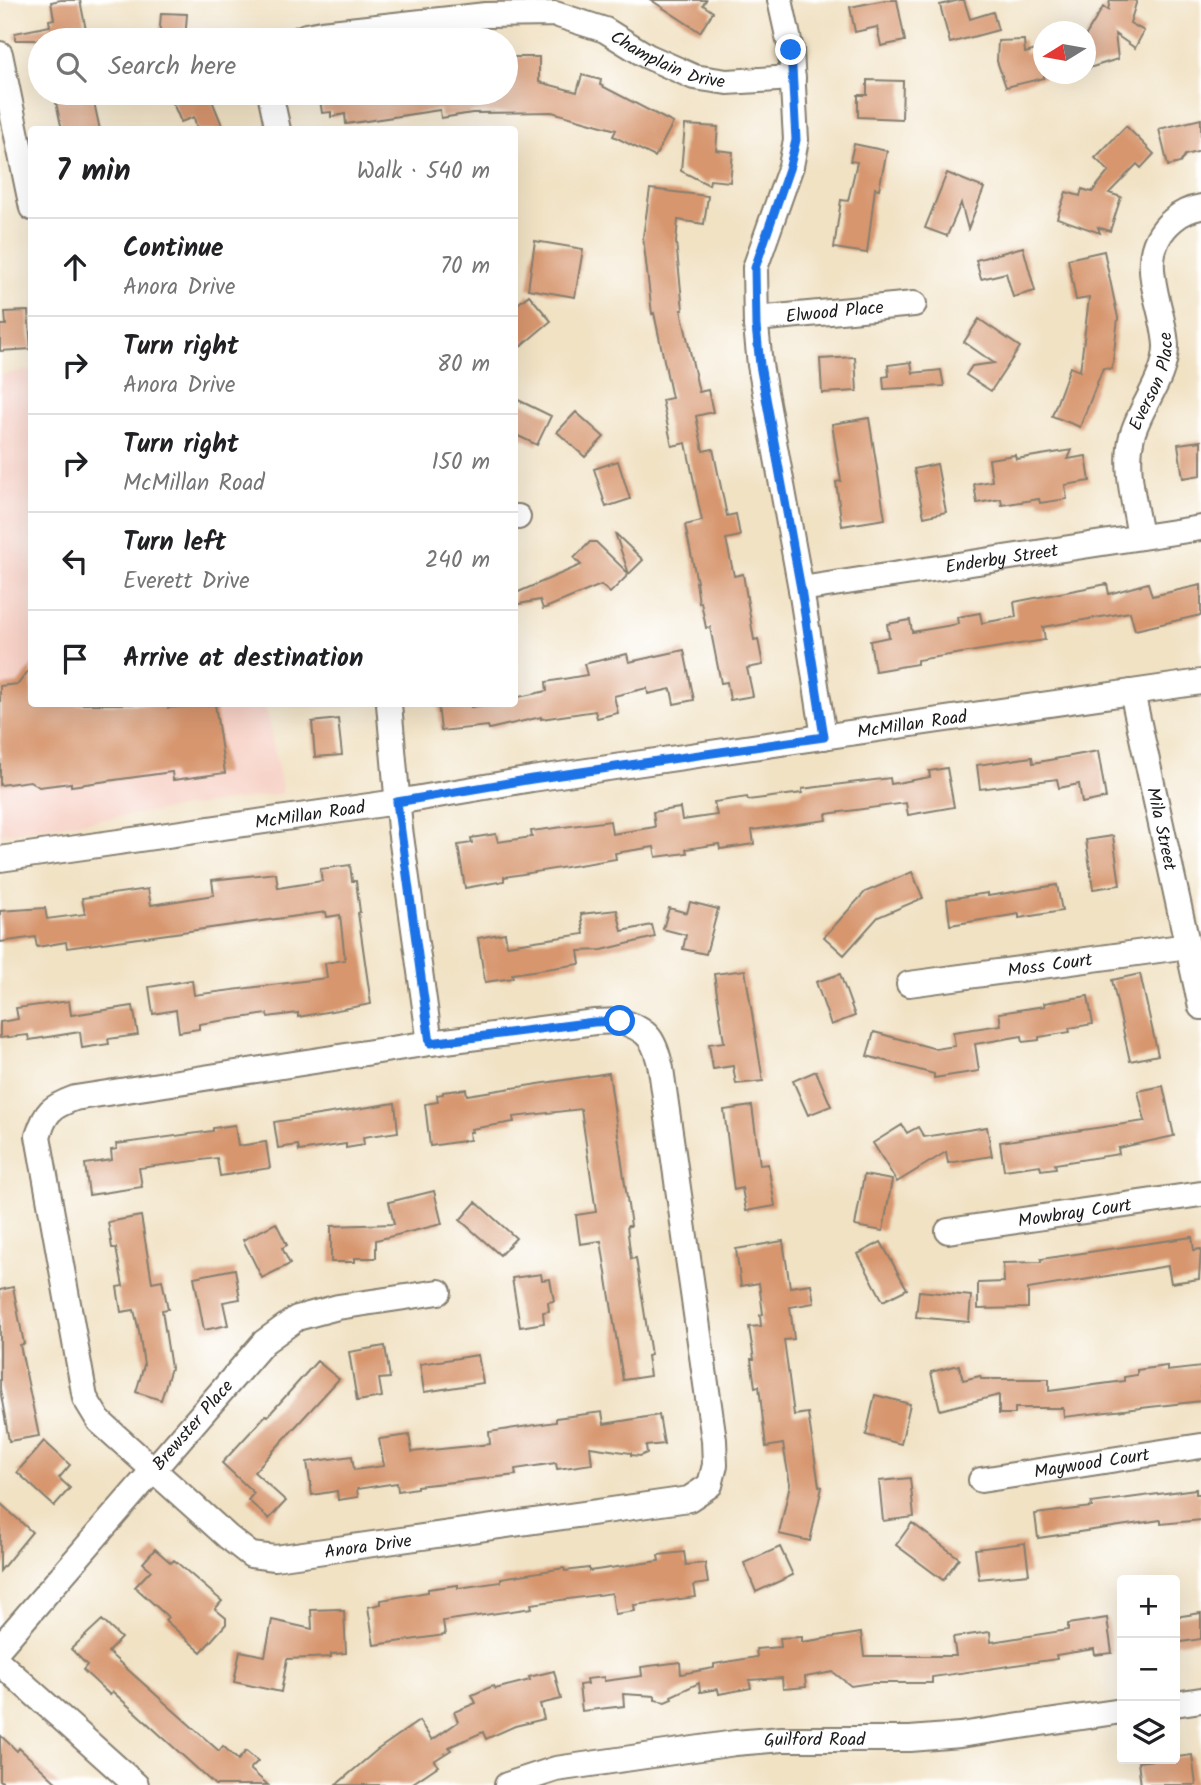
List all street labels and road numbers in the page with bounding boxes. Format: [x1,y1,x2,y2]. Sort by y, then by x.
street label: Champlain Drive [604,24,727,97]
street label: Elwood Place [784,294,885,332]
street label: Everson Place [1122,330,1182,435]
street label: Enderby Street [943,537,1061,583]
street label: McMillan Road [855,703,970,748]
street label: Mila Street [1137,785,1184,874]
street label: McMillan Road [253,794,368,838]
street label: Moss Court [1006,946,1095,986]
street label: Mowbray Court [1016,1191,1135,1237]
street label: Brewster Place [146,1374,241,1478]
street label: Maywood Court [1032,1441,1153,1488]
street label: Anora Drive [323,1527,414,1568]
street label: Guilford Road [763,1726,866,1757]

